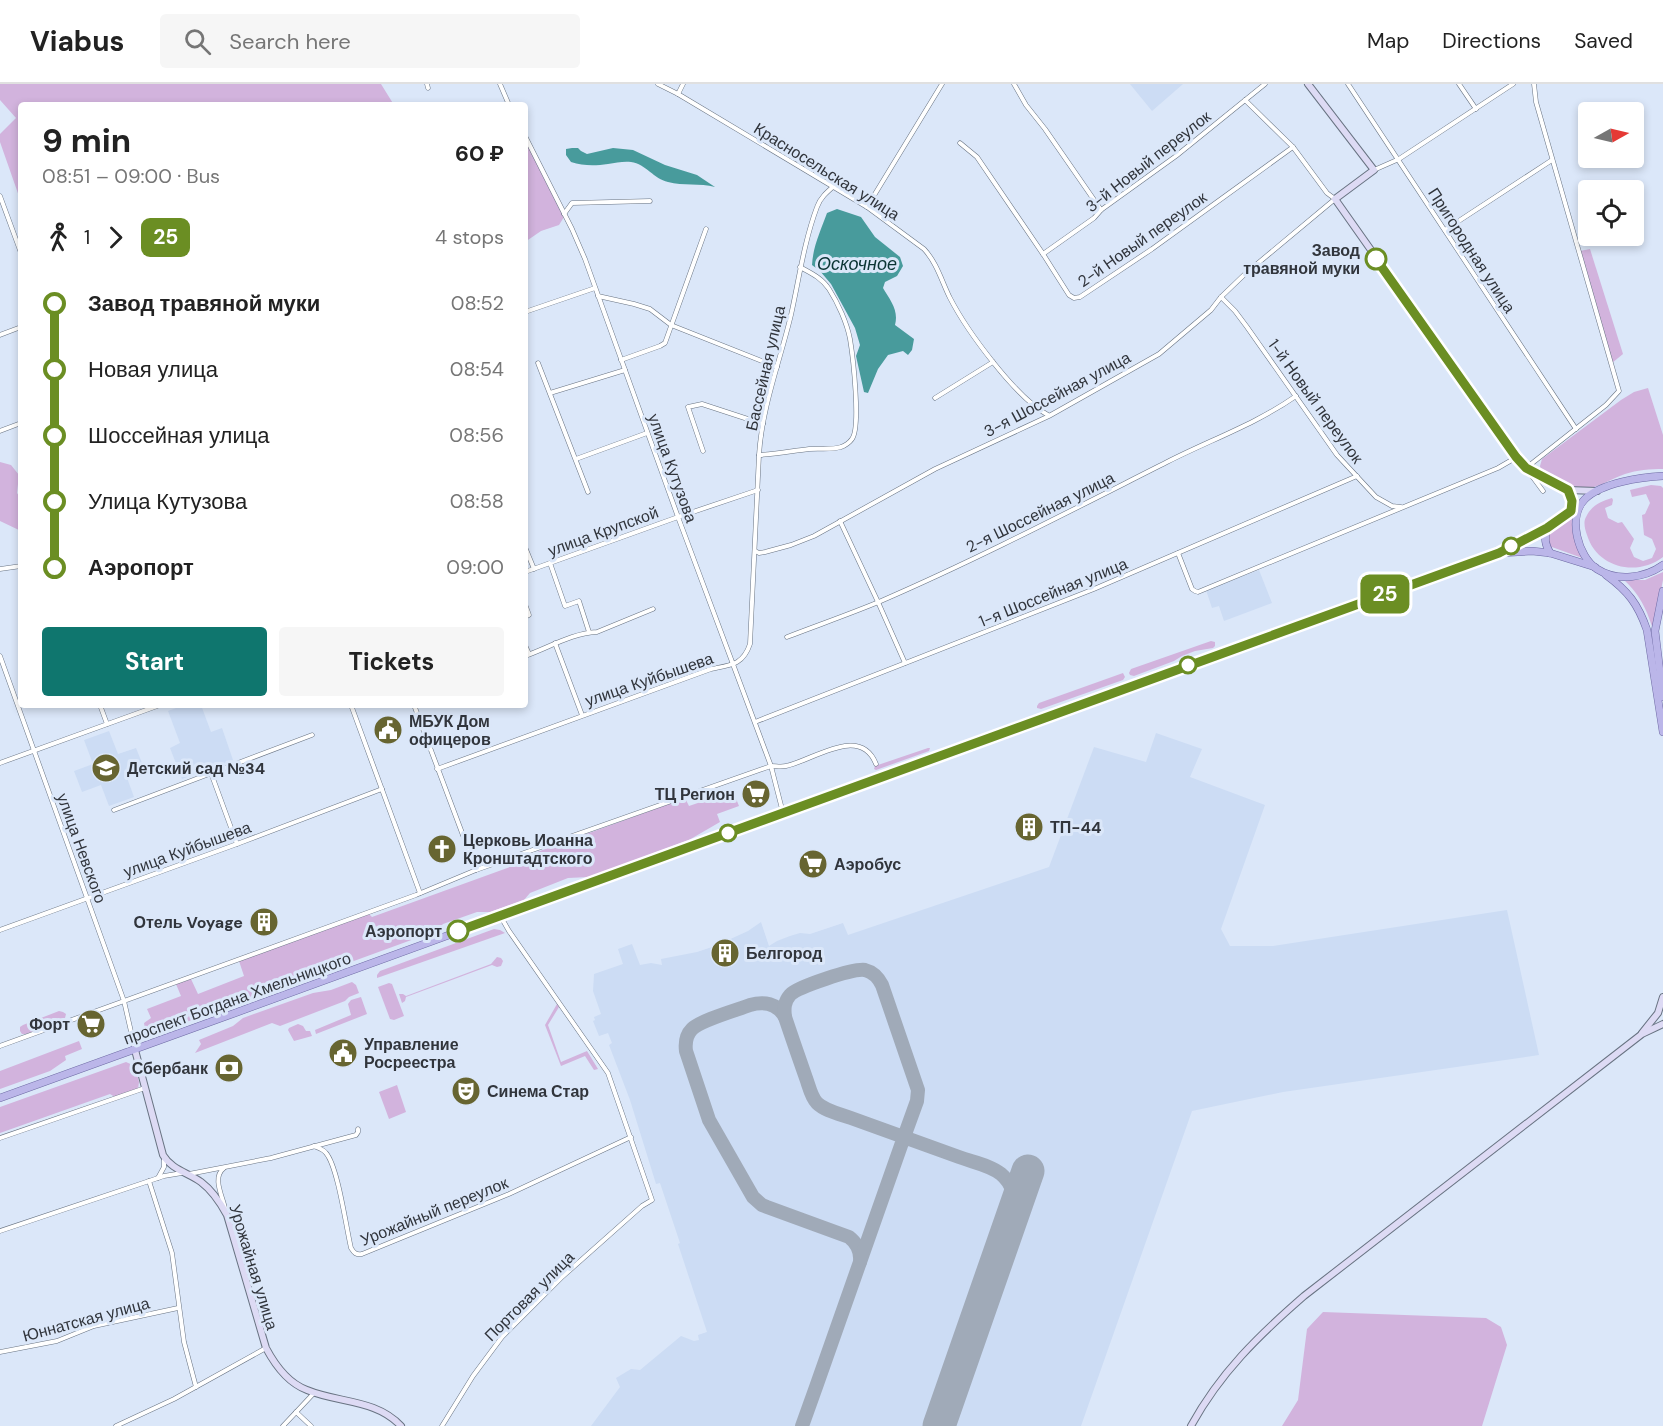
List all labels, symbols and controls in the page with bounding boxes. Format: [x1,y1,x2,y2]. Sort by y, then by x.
search box [160,14,580,68]
text: Viabus [30,23,124,60]
icon: search [181,25,214,58]
text: Search here [229,27,351,56]
text: Map [1367,27,1409,55]
text: Directions [1442,27,1541,55]
text: Saved [1574,27,1633,55]
north arrow [1578,102,1644,168]
map controls [1578,102,1644,246]
street label: 3-й Новый переулок [1081,105,1216,217]
street label: Красносельская улица [750,118,904,225]
text: 9 min [42,119,131,162]
text: 60 ₽ [455,139,504,168]
text: 08:51 – 09:00 · Bus [42,163,220,189]
button: locate [1578,180,1644,246]
street label: Пригородная улица [1423,184,1520,317]
street label: 2-й Новый переулок [1074,186,1212,292]
icon: walk [42,221,75,254]
icon: forward [99,221,132,254]
text: 25 [153,223,178,251]
text: 1 [84,224,90,250]
text: 4 stops [435,224,504,250]
place label: Завод травяной муки [1243,240,1360,279]
marker: Завод травяной муки [1365,248,1387,270]
water label: Оскочное [817,252,897,276]
text: Завод травяной муки [88,289,320,318]
text: 08:52 [451,290,504,316]
street label: Бассейная улица [741,303,790,433]
street label: 1-й Новый переулок [1263,335,1368,468]
street label: 3-я Шоссейная улица [980,347,1134,442]
text: Новая улица [88,355,218,384]
text: 08:54 [450,356,504,382]
street label: улица Кутузова [643,411,702,526]
text: Шоссейная улица [88,421,270,450]
text: 08:56 [449,422,504,448]
street label: 2-я Шоссейная улица [962,467,1118,558]
text: Улица Кутузова [88,487,247,516]
text: 08:58 [450,488,504,514]
street label: улица Крупской [545,502,661,561]
unlabelled marker [1502,537,1520,555]
text: Аэропорт [88,553,194,582]
street label: 1-я Шоссейная улица [976,553,1131,632]
text: 09:00 [446,554,504,580]
line badge: 25 [1358,574,1412,614]
text: 25 [1372,580,1398,608]
button: Start [42,627,267,696]
button: Tickets [279,627,504,696]
street label: улица Куйбышева [582,648,716,711]
unlabelled marker [1179,656,1197,674]
place label: МБУК Дом офицеров [409,711,491,750]
public building icon: МБУК Дом офицеров [372,714,404,746]
school or university icon: Детский сад №34 [90,752,122,784]
place label: Детский сад №34 [127,758,265,779]
supermarket icon: ТЦ Регион [740,778,772,810]
place label: ТЦ Регион [655,784,735,805]
street label: улица Невского [52,790,111,906]
building icon: ТП-44 [1013,811,1045,843]
street label: улица Куйбышева [121,817,254,882]
place label: ТП-44 [1050,817,1101,838]
unlabelled marker [719,824,737,842]
place label: Церковь Иоанна Кронштадтского [463,830,593,869]
church icon: Церковь Иоанна Кронштадтского [426,833,458,865]
supermarket icon: Аэробус [797,848,829,880]
place label: Аэробус [834,854,901,875]
building icon: Отель Voyage [248,906,280,938]
place label: Отель Voyage [133,912,243,933]
marker: Аэропорт [447,920,469,942]
place label: Аэропорт [365,921,442,942]
building icon: Белгород [709,937,741,969]
place label: Белгород [746,943,822,964]
street label: проспект Богдана Хмельницкого [121,947,354,1049]
supermarket icon: Форт [75,1008,107,1040]
place label: Форт [29,1014,70,1035]
place label: Управление Росреестра [364,1034,459,1073]
public building icon: Управление Росреестра [327,1037,359,1069]
bank icon: Сбербанк [213,1052,245,1084]
place label: Сбербанк [132,1058,209,1079]
theatre icon: Синема Стар [450,1075,482,1107]
place label: Синема Стар [487,1081,589,1102]
street label: Урожайный переулок [357,1172,512,1251]
street label: Урожайная улица [224,1202,283,1333]
street label: Портовая улица [480,1247,579,1346]
street label: Юннатская улица [20,1292,152,1347]

